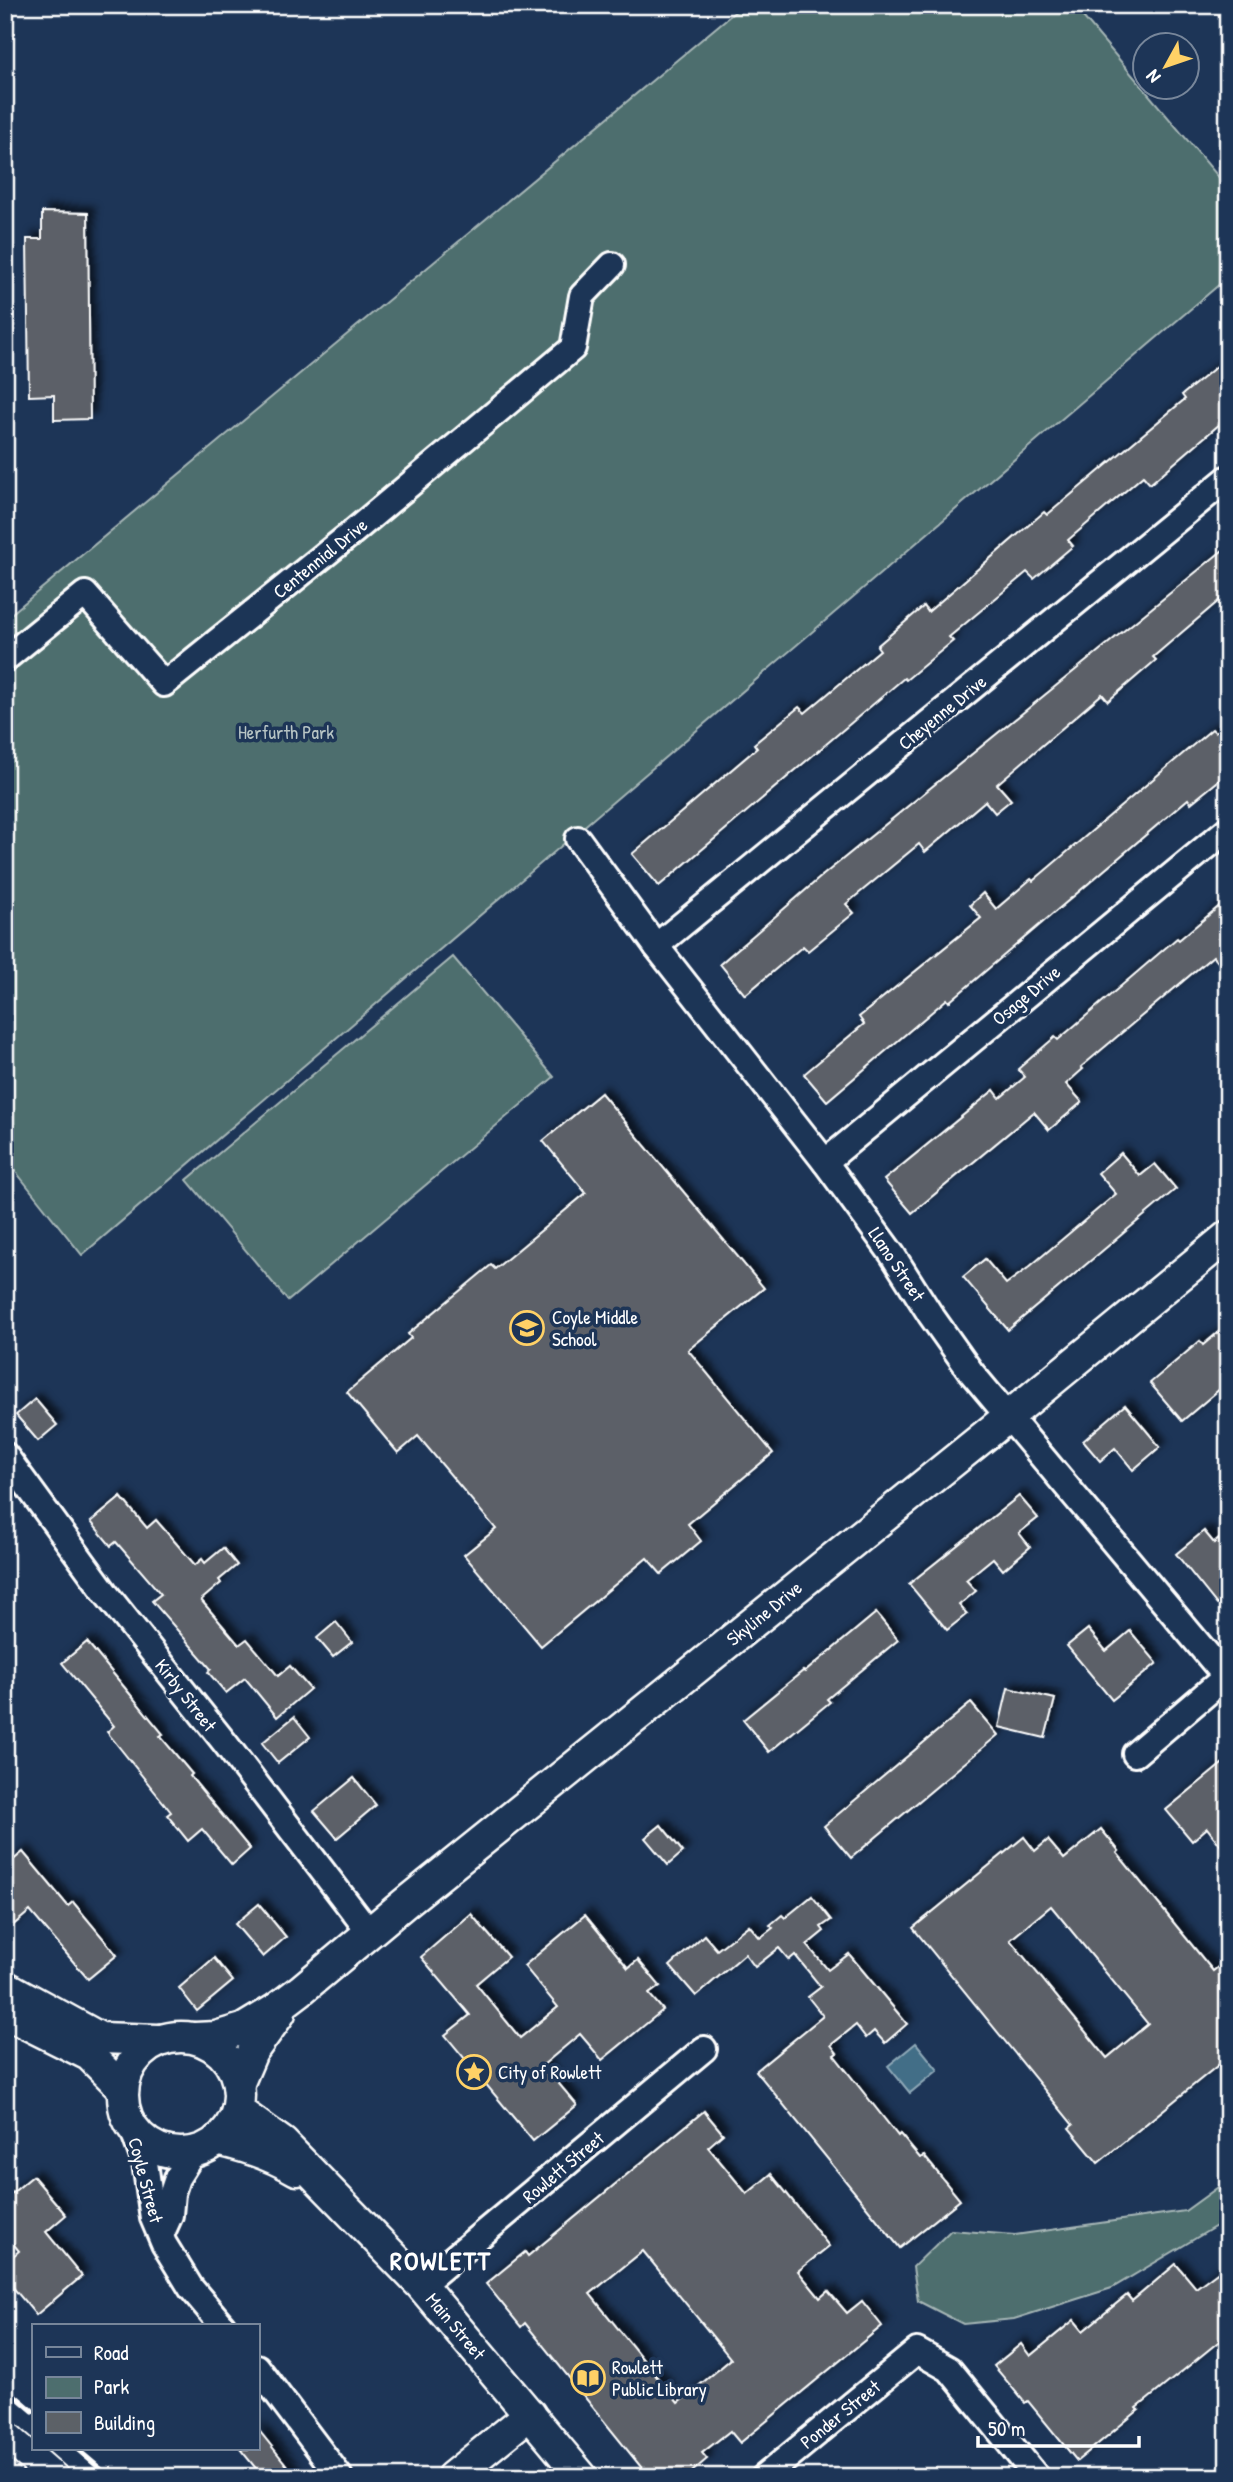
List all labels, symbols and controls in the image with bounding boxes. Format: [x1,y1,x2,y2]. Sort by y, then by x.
north arrow [1132,32,1202,102]
text: N [1140,65,1166,89]
street label: Centennial Drive [267,512,373,604]
street label: Cheyenne Drive [892,668,992,756]
park label: Herfurth Park [238,719,334,745]
street label: Osage Drive [986,959,1066,1031]
street label: Llano Street [863,1222,932,1307]
place label: Coyle Middle School [552,1304,639,1352]
school or university icon: Coyle Middle School [508,1309,546,1347]
street label: Skyline Drive [721,1574,808,1651]
street label: Kirby Street [149,1653,223,1737]
place icon: City of Rowlett [455,2053,493,2091]
place label: City of Rowlett [498,2059,602,2085]
street label: Rowlett Street [517,2125,610,2209]
street label: Coyle Street [122,2134,170,2226]
district label: ROWLETT [390,2243,492,2278]
street label: Main Street [420,2287,492,2365]
legend [32,2324,259,2450]
text: Road [94,2338,128,2367]
place label: Rowlett Public Library [612,2354,707,2402]
library icon: Rowlett Public Library [569,2359,607,2397]
text: Park [94,2372,129,2401]
street label: Ponder Street [794,2373,886,2454]
scale bar [978,2405,1138,2449]
text: Building [94,2408,155,2437]
text: 50 m [988,2414,1025,2443]

